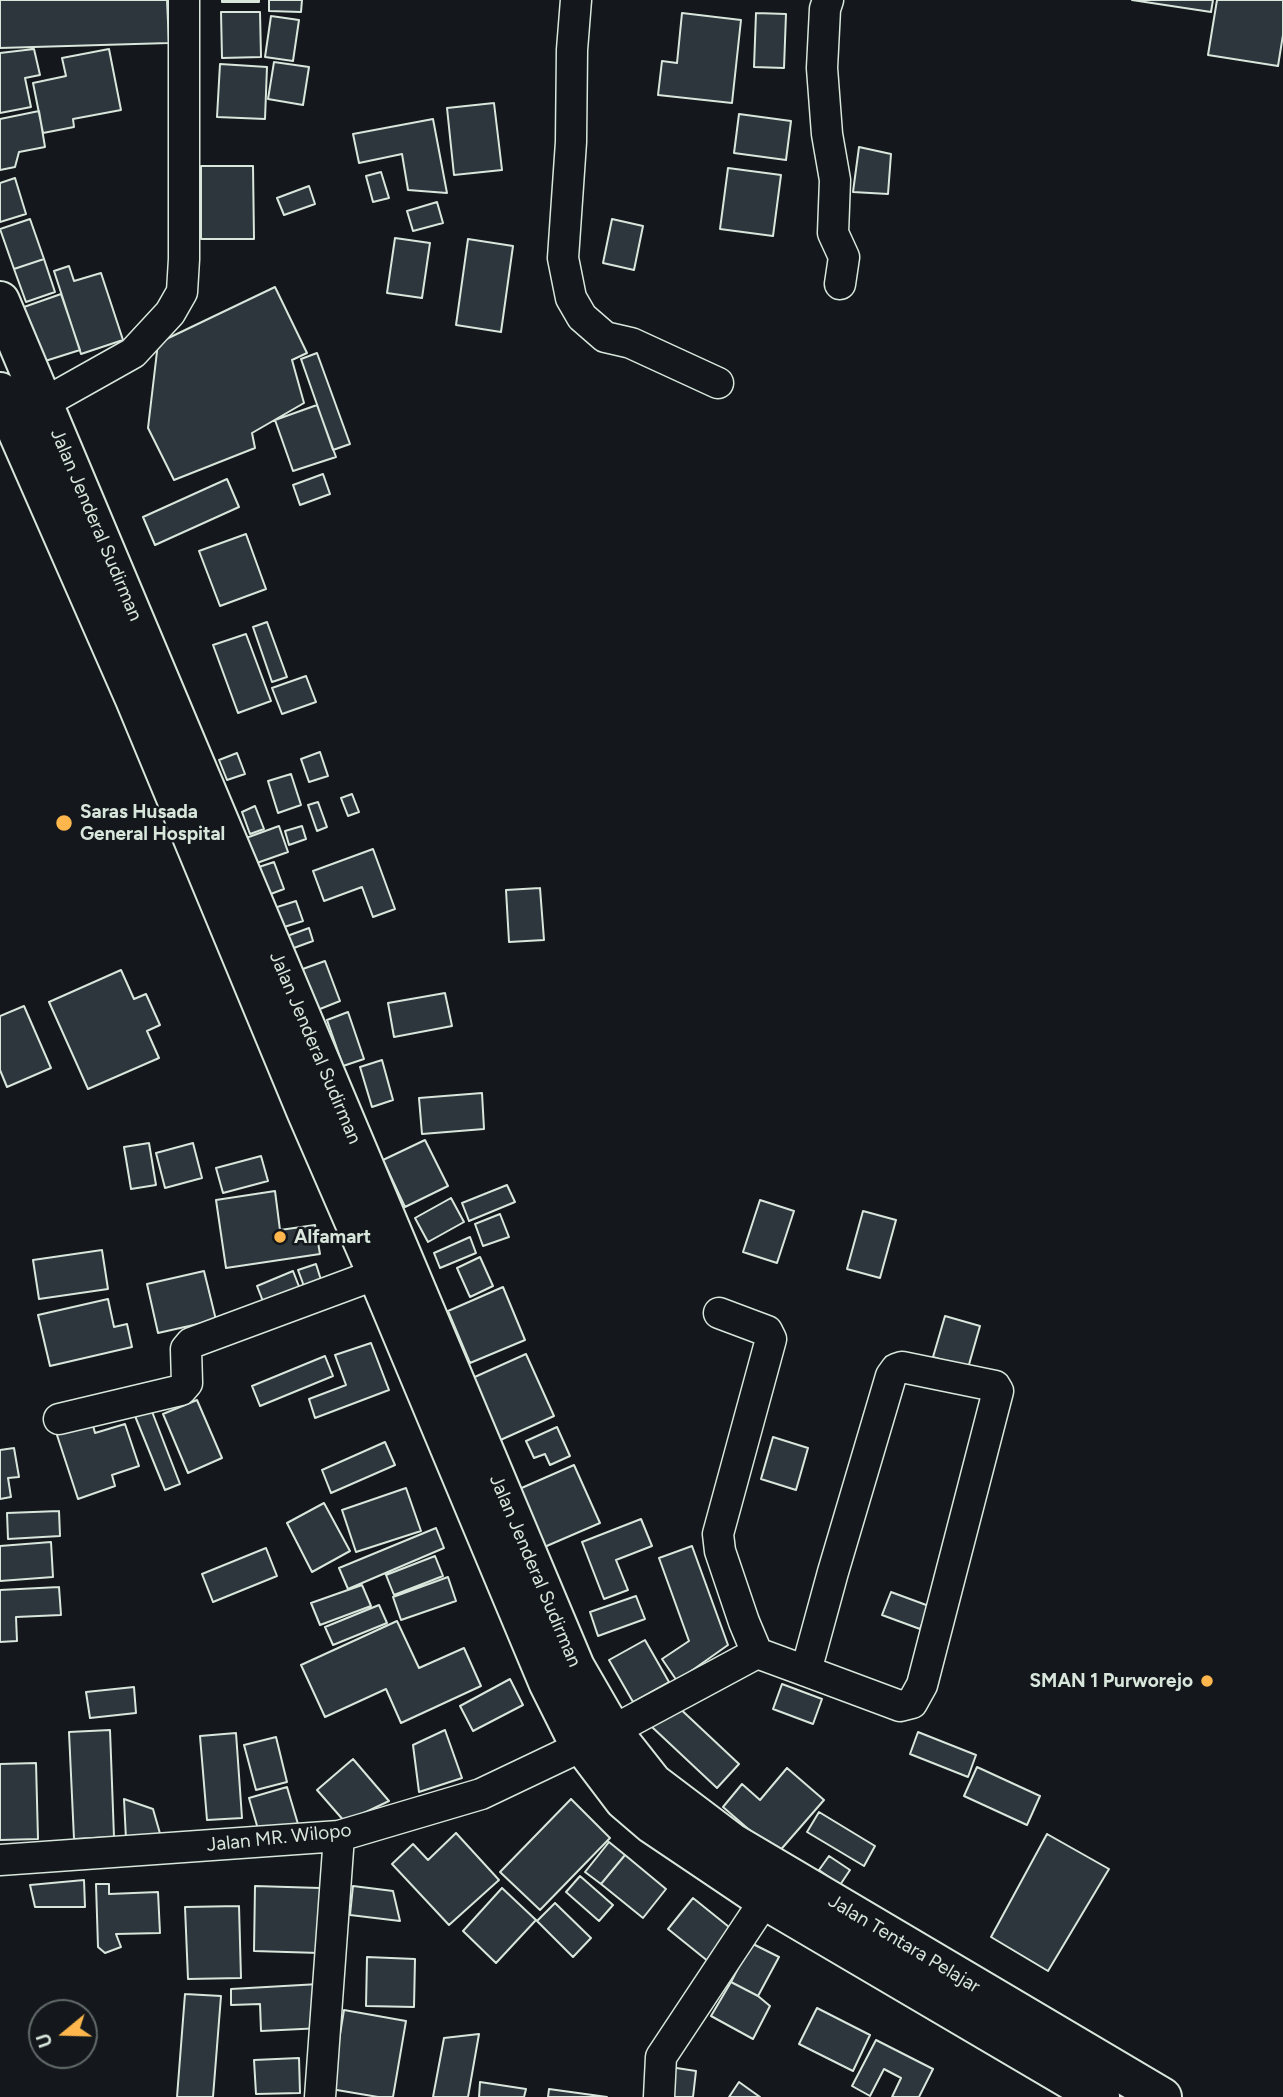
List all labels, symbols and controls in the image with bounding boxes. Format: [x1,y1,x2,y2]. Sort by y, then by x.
street label: Jalan Jenderal Sudirman [45,425,147,625]
place label: Saras Husada General Hospital [80,801,225,845]
marker: Saras Husada General Hospital [54,813,74,833]
street label: Jalan Jenderal Sudirman [264,948,366,1148]
place label: Alfamart [294,1226,371,1248]
marker: Alfamart [272,1229,288,1245]
street label: Jalan Jenderal Sudirman [484,1471,586,1671]
place label: SMAN 1 Purworejo [1030,1670,1193,1692]
marker: SMAN 1 Purworejo [1199,1673,1215,1689]
street label: Jalan MR. Wilopo [206,1819,352,1857]
street label: Jalan Tentara Pelajar [824,1890,984,1998]
north arrow [28,1999,98,2069]
text: U [32,2030,58,2050]

